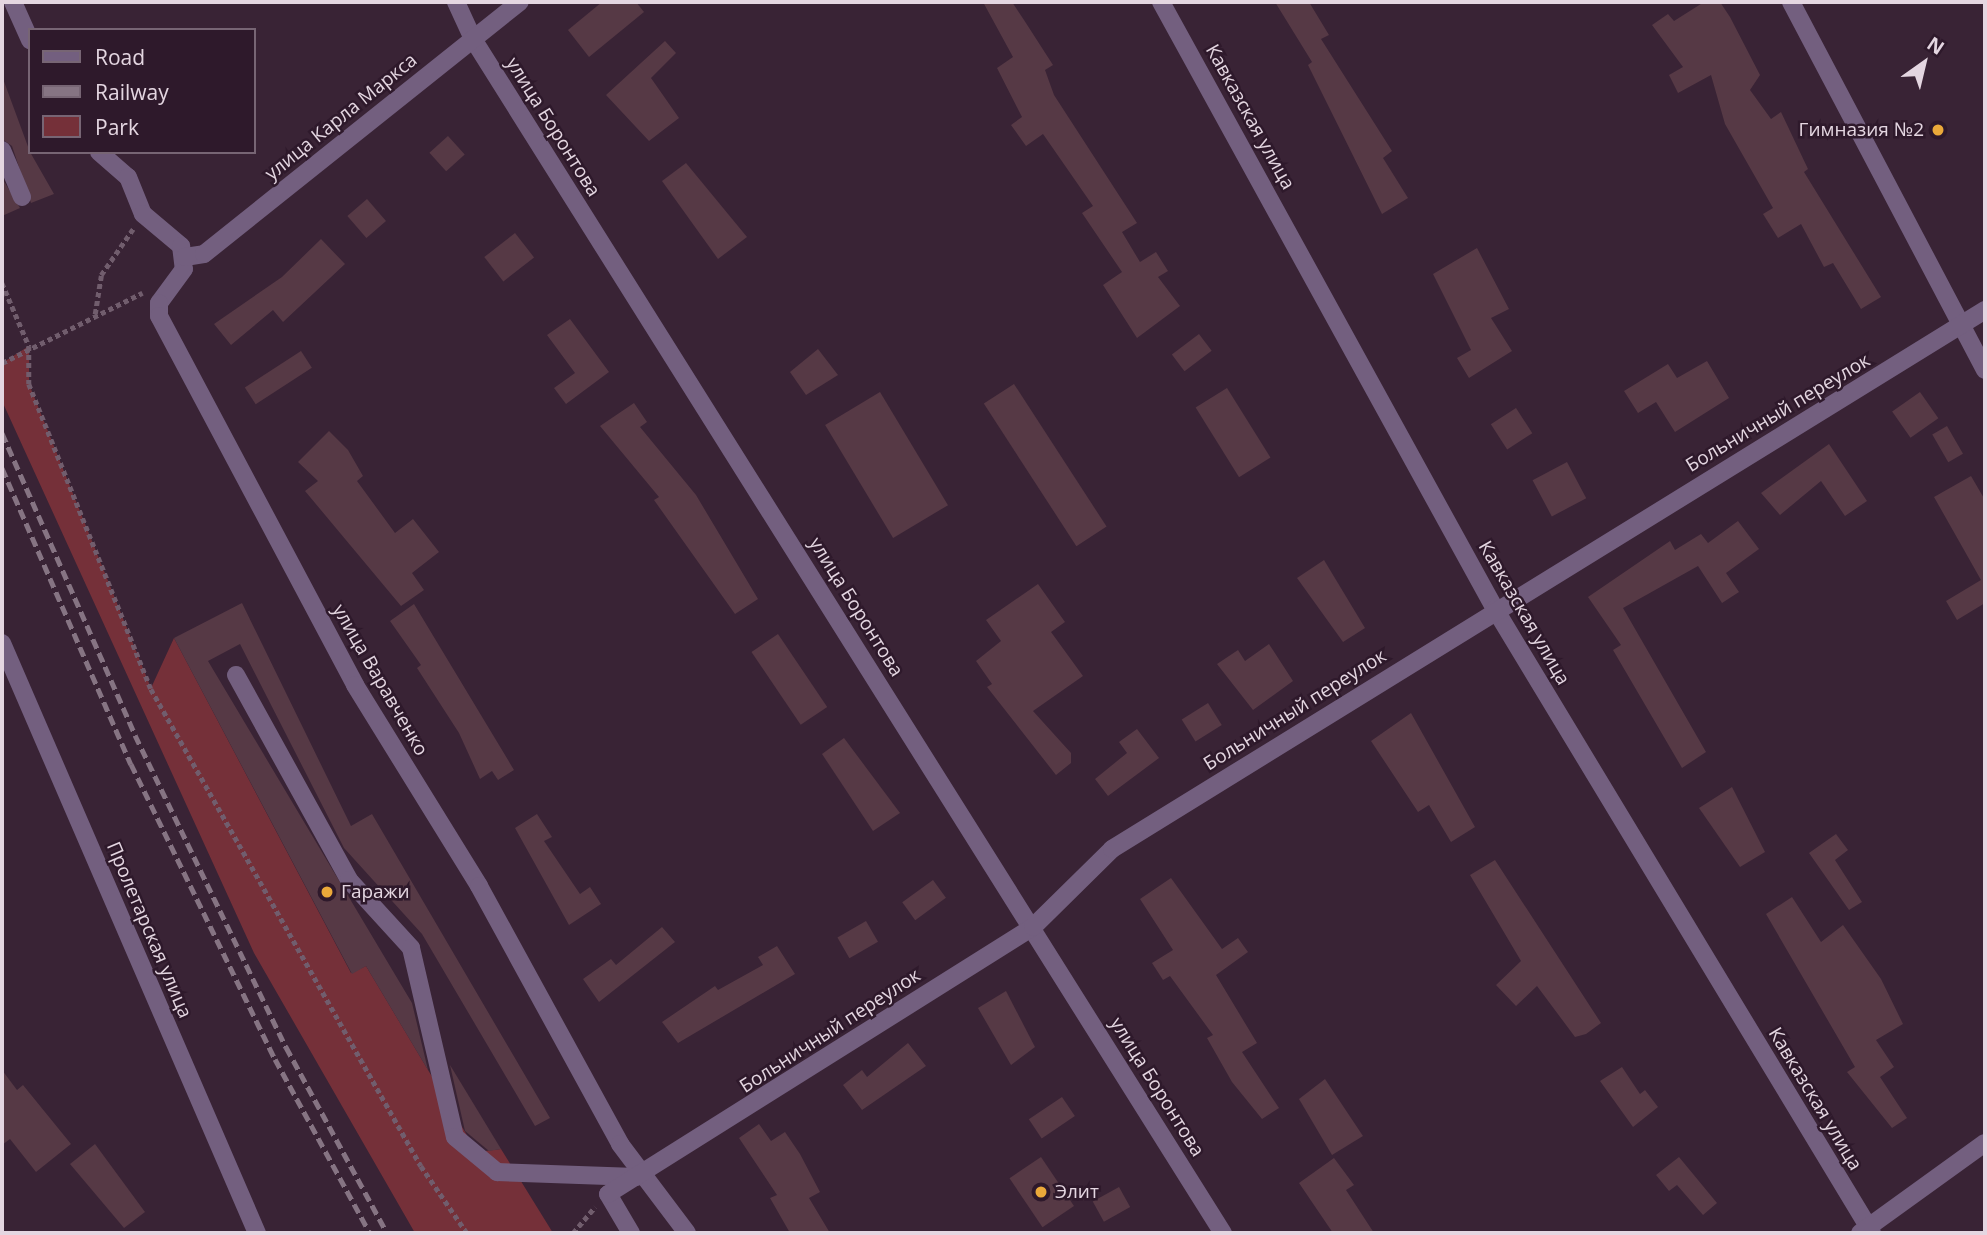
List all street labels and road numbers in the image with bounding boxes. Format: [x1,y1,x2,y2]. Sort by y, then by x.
street label: Кавказская улица [1201,40,1299,194]
street label: улица Карла Маркса [260,49,422,185]
street label: улица Боронтова [501,53,605,201]
street label: Больничный переулок [1682,349,1874,477]
street label: улица Боронтова [804,533,908,681]
street label: Кавказская улица [1474,537,1574,689]
street label: улица Варавченко [327,600,433,760]
street label: Больничный переулок [1200,644,1390,776]
street label: Пролетарская улица [102,838,196,1022]
street label: Больничный переулок [735,964,925,1098]
street label: улица Боронтова [1105,1013,1209,1161]
street label: Кавказская улица [1763,1023,1867,1175]

